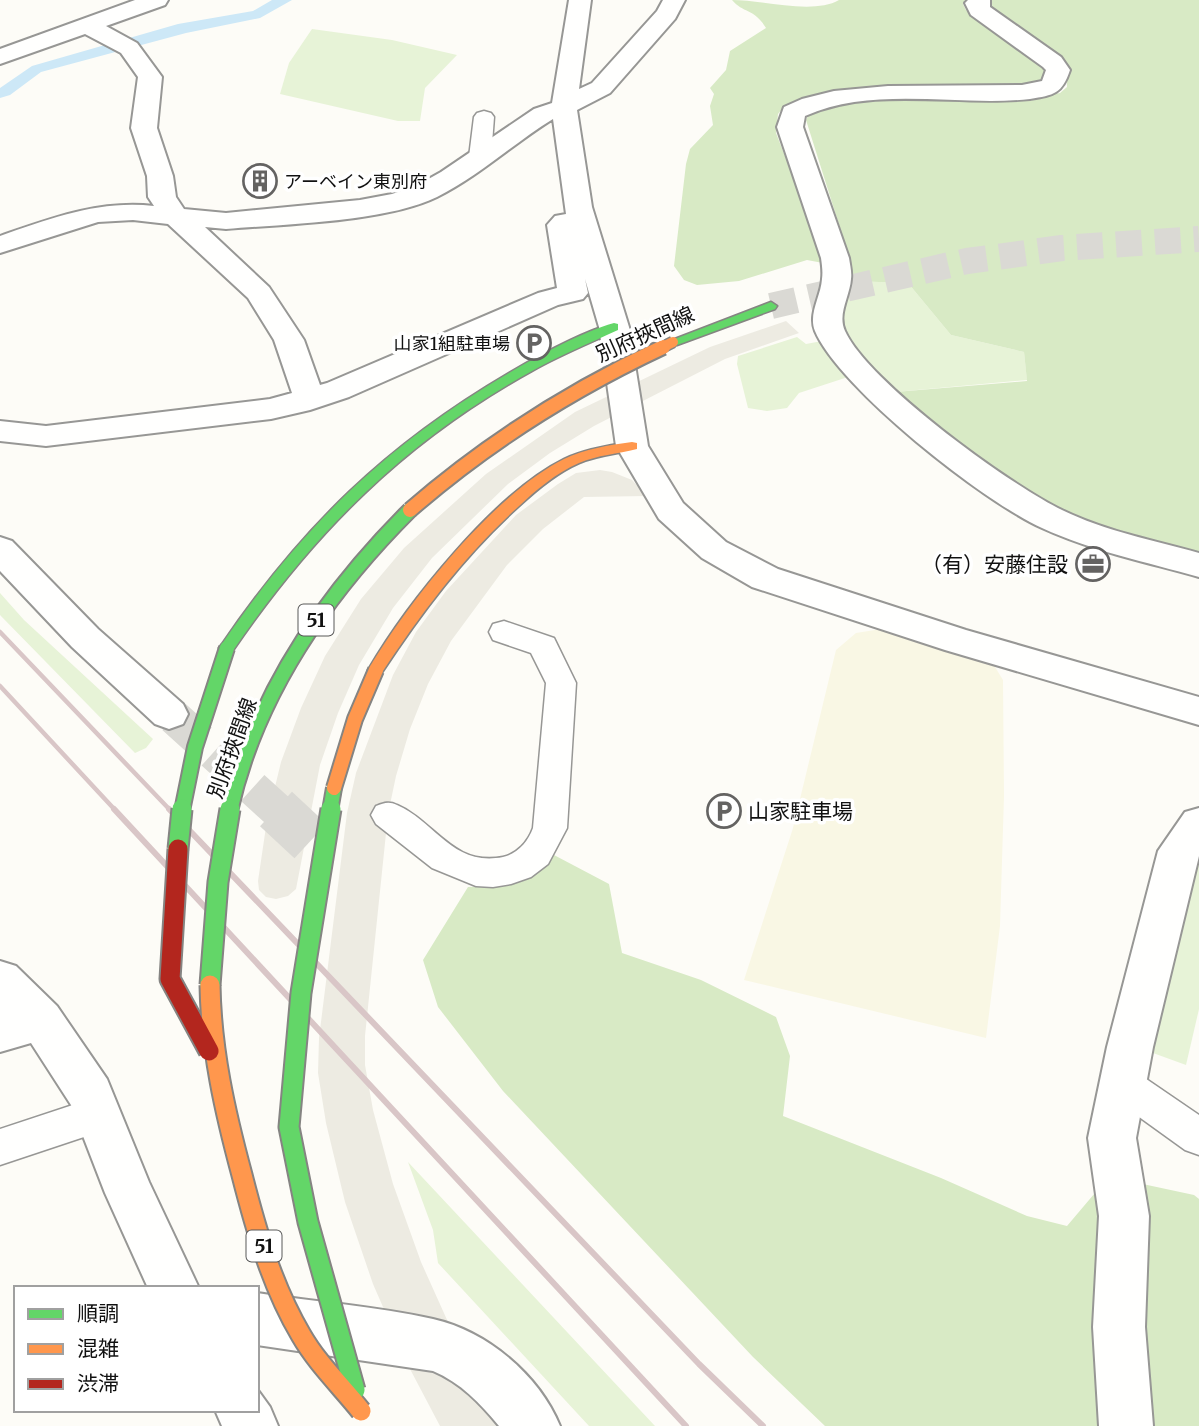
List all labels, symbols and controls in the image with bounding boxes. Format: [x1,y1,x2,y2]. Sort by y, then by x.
building icon: アーベイン東別府 [241,162,279,200]
place label: アーベイン東別府 [284,170,427,193]
street label: 別府挾間線 [592,300,698,368]
parking icon: 山家1組駐車場 [515,324,553,362]
place label: 山家1組駐車場 [394,332,510,355]
office icon: （有）安藤住設 [1074,545,1112,583]
place label: （有）安藤住設 [921,551,1068,578]
road number: 51 [298,604,334,636]
street label: 別府挾間線 [201,694,263,802]
parking icon: 山家駐車場 [705,792,743,830]
place label: 山家駐車場 [748,798,853,825]
road number: 51 [246,1230,282,1262]
legend [14,1286,259,1412]
text: 順調 [77,1300,119,1327]
text: 混雑 [77,1335,119,1362]
text: 渋滞 [77,1370,119,1397]

